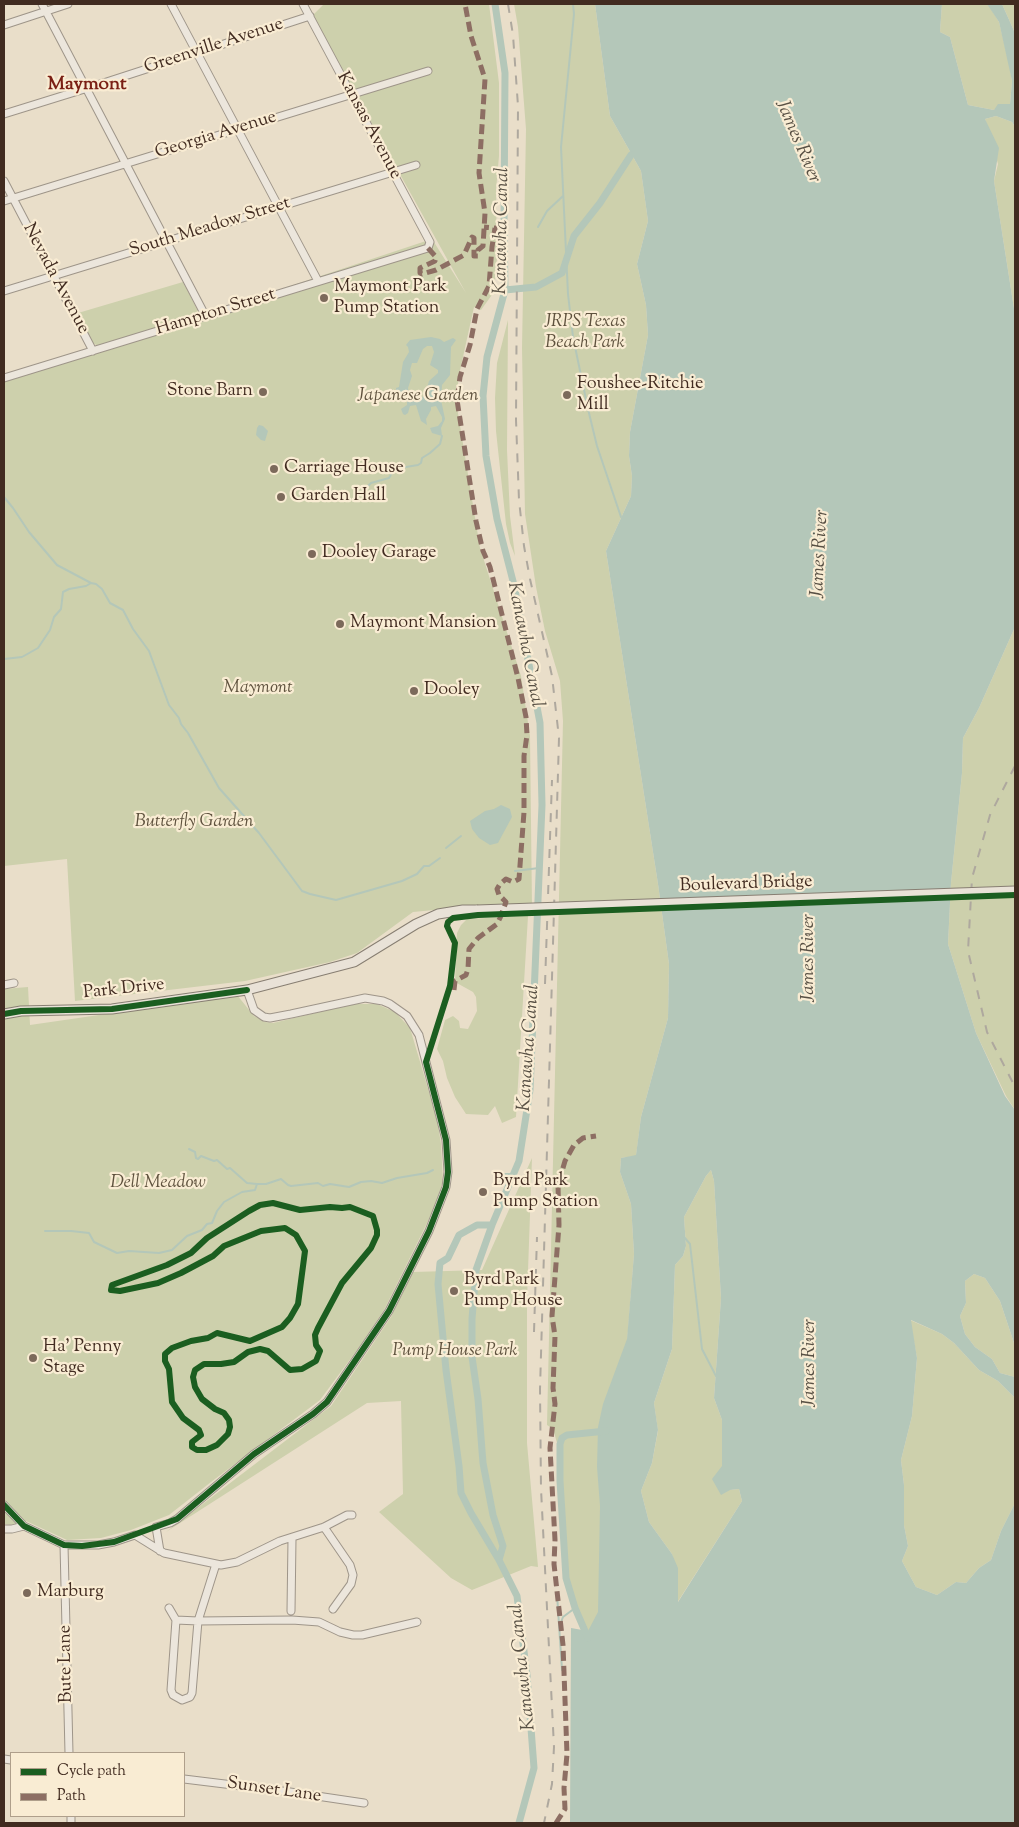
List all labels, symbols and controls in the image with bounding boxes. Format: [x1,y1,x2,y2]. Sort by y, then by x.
street label: Greenville Avenue [142,14,286,80]
street label: Kansas Avenue [331,69,405,183]
district label: Maymont [48,75,126,97]
water label: James River [769,97,825,187]
street label: Georgia Avenue [153,107,279,165]
water label: Kanawha Canal [490,167,516,295]
street label: South Meadow Street [127,193,293,263]
street label: Nevada Avenue [17,220,93,338]
place label: Maymont Park Pump Station [334,277,447,320]
street label: Hampton Street [154,285,278,341]
marker: Maymont Park Pump Station [318,292,330,304]
park label: JRPS Texas Beach Park [545,312,625,354]
place label: Foushee-Ritchie Mill [577,374,703,416]
place label: Stone Barn [167,381,253,403]
marker: Stone Barn [257,386,269,398]
park label: Japanese Garden [358,386,478,408]
marker: Foushee-Ritchie Mill [561,389,573,401]
place label: Carriage House [284,458,404,480]
marker: Carriage House [268,463,280,475]
place label: Garden Hall [291,486,386,508]
marker: Garden Hall [275,491,287,503]
water label: James River [807,509,835,599]
place label: Dooley Garage [322,543,436,565]
marker: Dooley Garage [306,548,318,560]
water label: Kanawha Canal [501,580,547,710]
place label: Maymont Mansion [350,613,497,635]
marker: Maymont Mansion [334,618,346,630]
park label: Maymont [223,678,293,700]
place label: Dooley [424,680,480,702]
marker: Dooley [408,685,420,697]
park label: Butterfly Garden [135,812,253,834]
street label: Boulevard Bridge [679,872,813,898]
water label: James River [799,914,821,1002]
street label: Park Drive [82,975,166,1005]
water label: Kanawha Canal [514,984,546,1112]
place label: Byrd Park Pump Station [493,1171,598,1214]
park label: Dell Meadow [110,1173,206,1195]
marker: Byrd Park Pump Station [477,1186,489,1198]
place label: Byrd Park Pump House [464,1270,563,1312]
marker: Byrd Park Pump House [448,1285,460,1297]
water label: James River [800,1319,822,1407]
place label: Ha' Penny Stage [43,1337,121,1380]
park label: Pump House Park [393,1341,517,1363]
marker: Ha' Penny Stage [27,1352,39,1364]
place label: Marburg [37,1582,104,1604]
marker: Marburg [21,1587,33,1599]
water label: Kanawha Canal [506,1602,542,1732]
street label: Bute Lane [56,1625,78,1703]
legend [10,1752,185,1817]
text: Cycle path [57,1761,126,1782]
street label: Sunset Lane [225,1774,323,1808]
text: Path [57,1786,86,1807]

